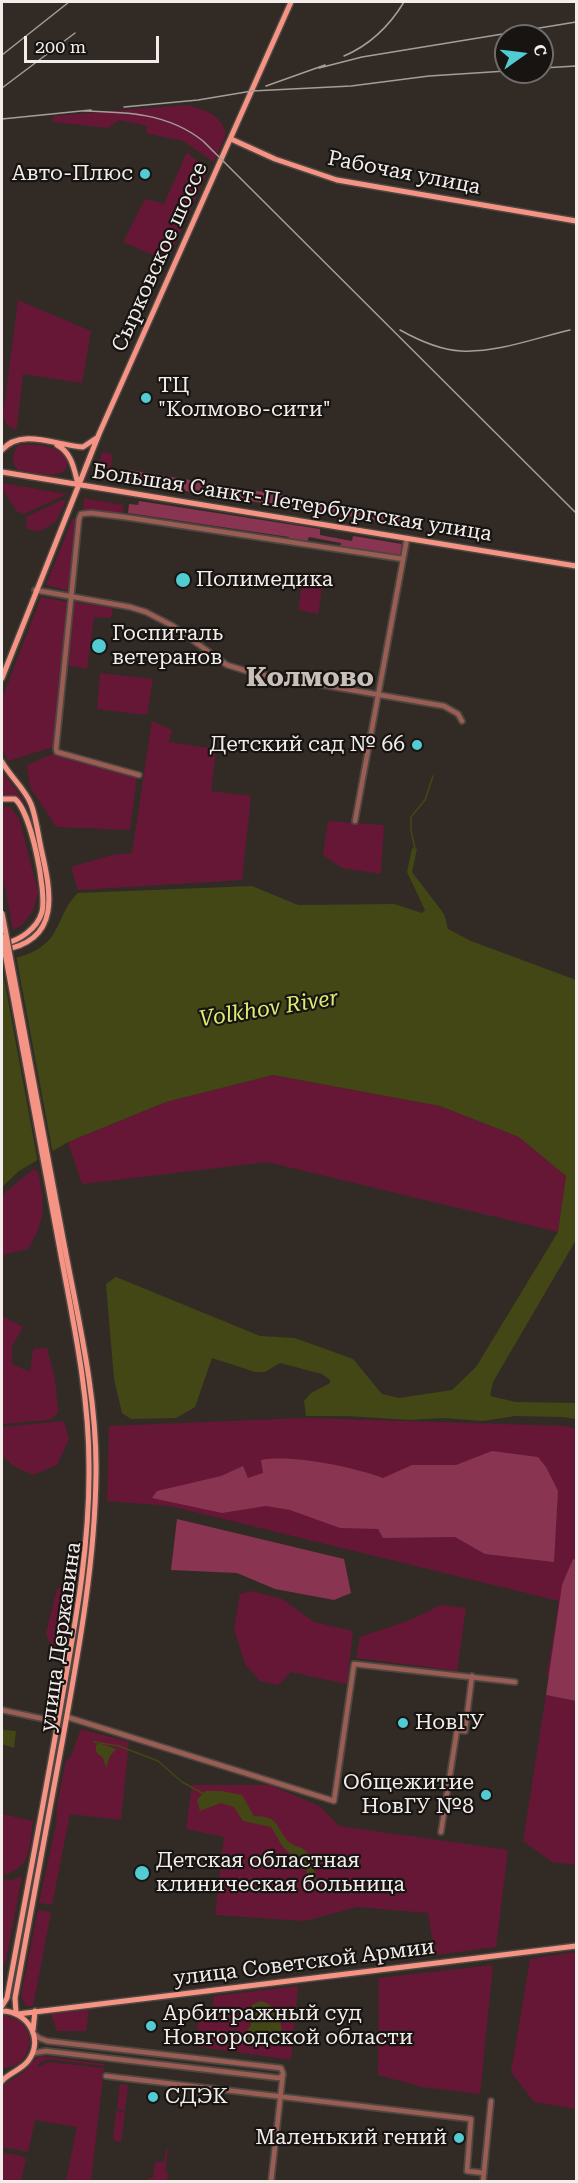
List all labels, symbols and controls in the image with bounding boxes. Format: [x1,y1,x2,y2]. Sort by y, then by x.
scale bar [27,24,162,62]
north arrow [494,24,554,84]
text: 200 m [35,36,86,57]
text: С [529,42,551,58]
street label: Рабочая улица [325,146,483,200]
street label: Сырковское шоссе [107,158,213,356]
place label: Авто-Плюс [12,161,133,187]
marker: Авто-Плюс [138,167,152,181]
place label: ТЦ "Колмово-сити" [158,373,331,423]
marker: ТЦ "Колмово-сити" [139,391,153,405]
street label: Большая Санкт-Петербургская улица [90,459,494,547]
place label: Полимедика [196,567,333,593]
marker: Полимедика [174,571,192,589]
place label: Госпиталь ветеранов [112,621,223,671]
marker: Госпиталь ветеранов [90,637,108,655]
district label: Колмово [246,662,374,694]
place label: Детский сад № 66 [210,732,405,758]
marker: Детский сад № 66 [410,738,424,752]
water label: Volkhov River [198,985,340,1033]
street label: улица Державина [35,1540,87,1734]
place label: НовГУ [415,1710,484,1736]
marker: НовГУ [396,1716,410,1730]
place label: Общежитие НовГУ №8 [343,1770,474,1820]
marker: Общежитие НовГУ №8 [479,1788,493,1802]
place label: Детская областная клиническая больница [156,1848,405,1898]
marker: Детская областная клиническая больница [133,1864,151,1882]
street label: улица Советской Армии [172,1934,436,1992]
place label: Арбитражный суд Новгородской области [163,2001,413,2051]
marker: Арбитражный суд Новгородской области [144,2019,158,2033]
place label: СДЭК [165,2084,228,2110]
marker: СДЭК [146,2090,160,2104]
place label: Маленький гений [255,2125,447,2151]
marker: Маленький гений [452,2131,466,2145]

